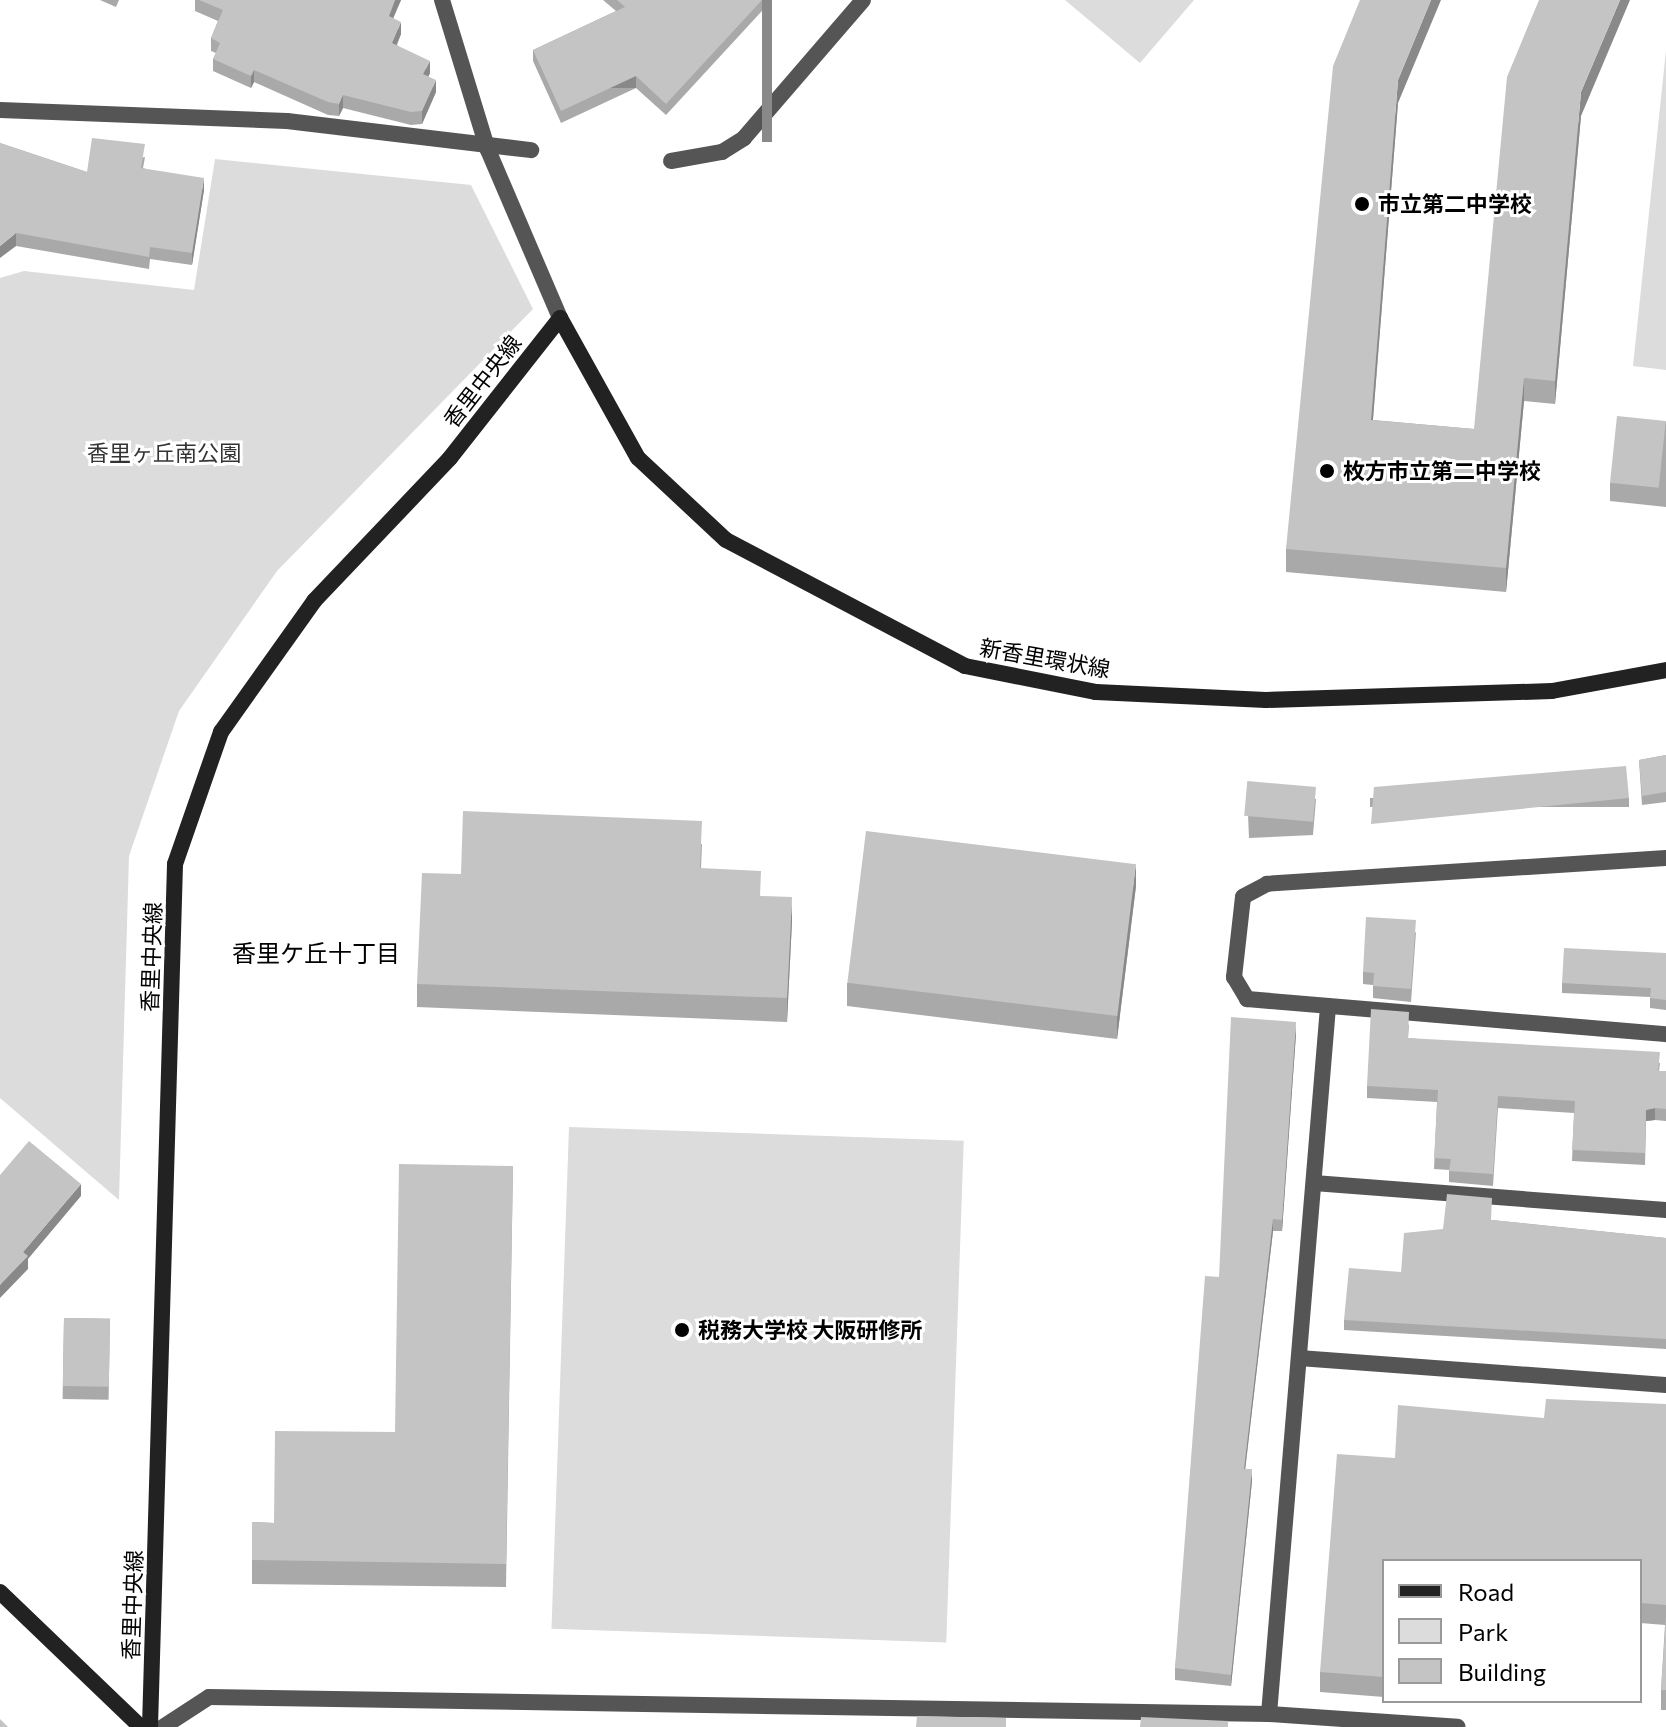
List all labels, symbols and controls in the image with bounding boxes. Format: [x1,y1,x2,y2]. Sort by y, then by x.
place label: 市立第二中学校 [1378,191,1532,217]
marker: 市立第二中学校 [1353,195,1371,213]
street label: 香里中央線 [438,330,526,432]
park label: 香里ヶ丘南公園 [87,440,241,466]
place label: 枚方市立第二中学校 [1343,458,1541,484]
marker: 枚方市立第二中学校 [1318,462,1336,480]
street label: 新香里環状線 [978,634,1112,682]
street label: 香里中央線 [136,902,166,1012]
district label: 香里ケ丘十丁目 [232,939,400,967]
place label: 税務大学校 大阪研修所 [698,1317,922,1343]
marker: 税務大学校 大阪研修所 [673,1321,691,1339]
street label: 香里中央線 [117,1550,147,1660]
legend [1382,1559,1642,1703]
text: Road [1458,1577,1514,1606]
text: Park [1458,1617,1508,1646]
text: Building [1458,1657,1546,1686]

